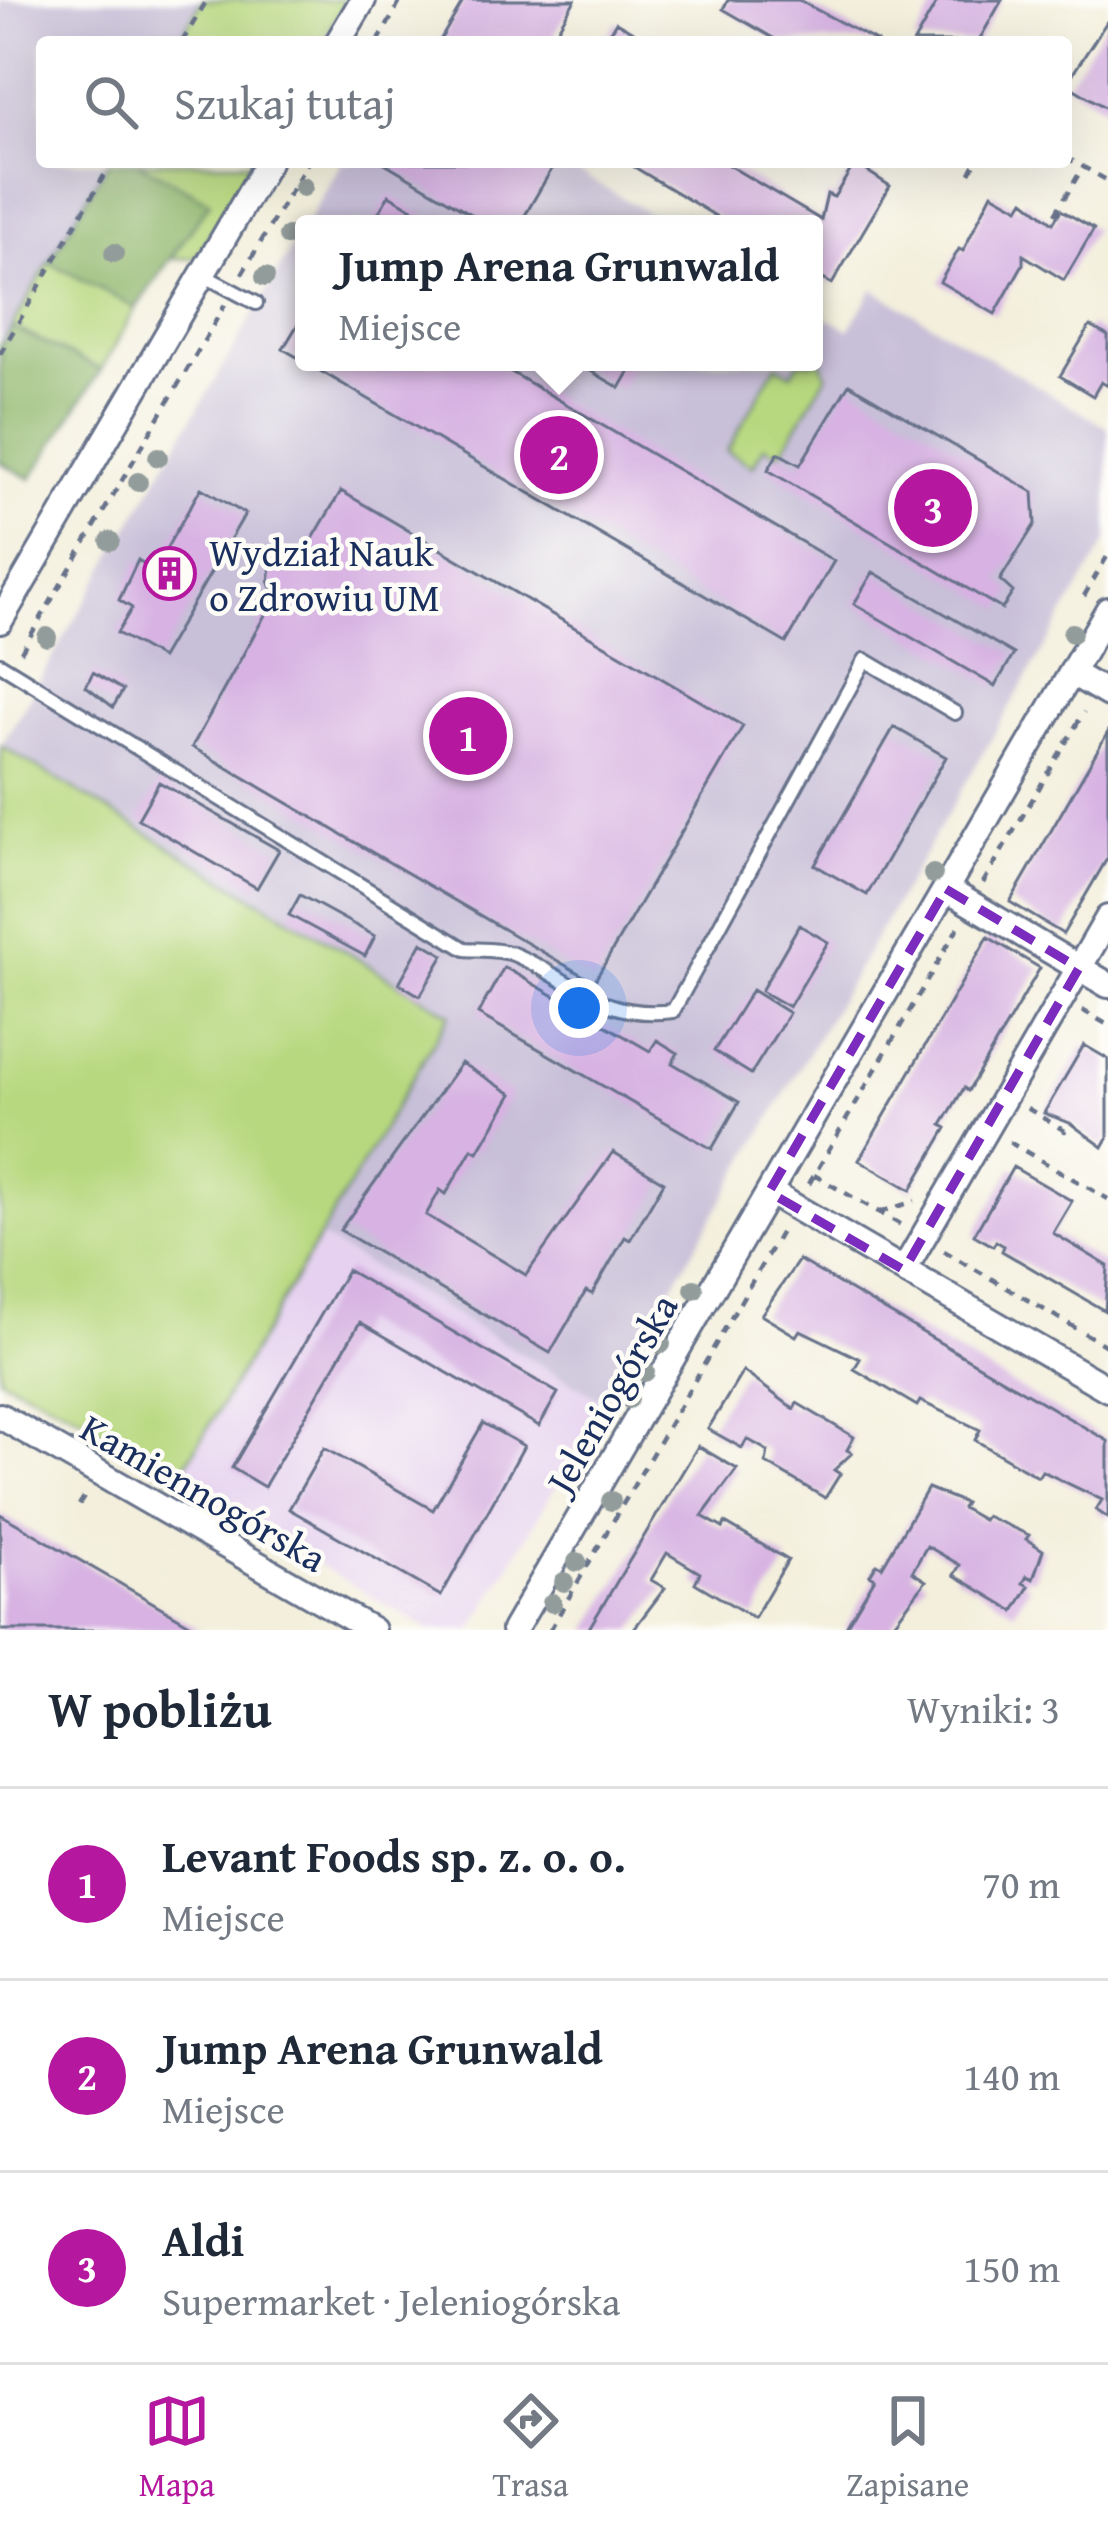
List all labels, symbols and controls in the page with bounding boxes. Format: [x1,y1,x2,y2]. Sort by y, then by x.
search box [36,36,1072,168]
icon: search [78,69,144,135]
text: Szukaj tutaj [174,70,396,135]
popup [295,215,823,371]
text: Jump Arena Grunwald [339,232,779,297]
text: Miejsce [339,297,461,354]
pin: 2 [520,410,598,500]
pin: 3 [894,463,972,553]
place label: Wydział Nauk o Zdrowiu UM [209,523,440,625]
building icon: Wydział Nauk o Zdrowiu UM [142,545,198,601]
pin: 1 [429,691,507,781]
your location [549,978,609,1038]
street label: Jeleniogórska [528,1282,691,1508]
street label: Kamiennogórska [70,1398,338,1586]
text: W pobliżu [48,1671,272,1746]
text: Wyniki: 3 [907,1680,1060,1737]
text: Levant Foods sp. z. o. o. [162,1823,626,1888]
text: 1 [77,1855,97,1912]
text: 70 m [982,1855,1060,1912]
text: Miejsce [162,1888,285,1945]
text: Jump Arena Grunwald [162,2015,603,2080]
text: 2 [77,2047,97,2104]
text: 140 m [963,2047,1060,2104]
text: Miejsce [162,2080,285,2137]
text: Aldi [162,2207,245,2272]
text: 3 [77,2239,97,2296]
text: 150 m [963,2239,1060,2296]
text: Supermarket · Jeleniogórska [162,2272,620,2329]
tab: Mapa [139,2388,215,2508]
tab: Trasa [493,2388,569,2508]
tab: Zapisane [846,2388,969,2508]

